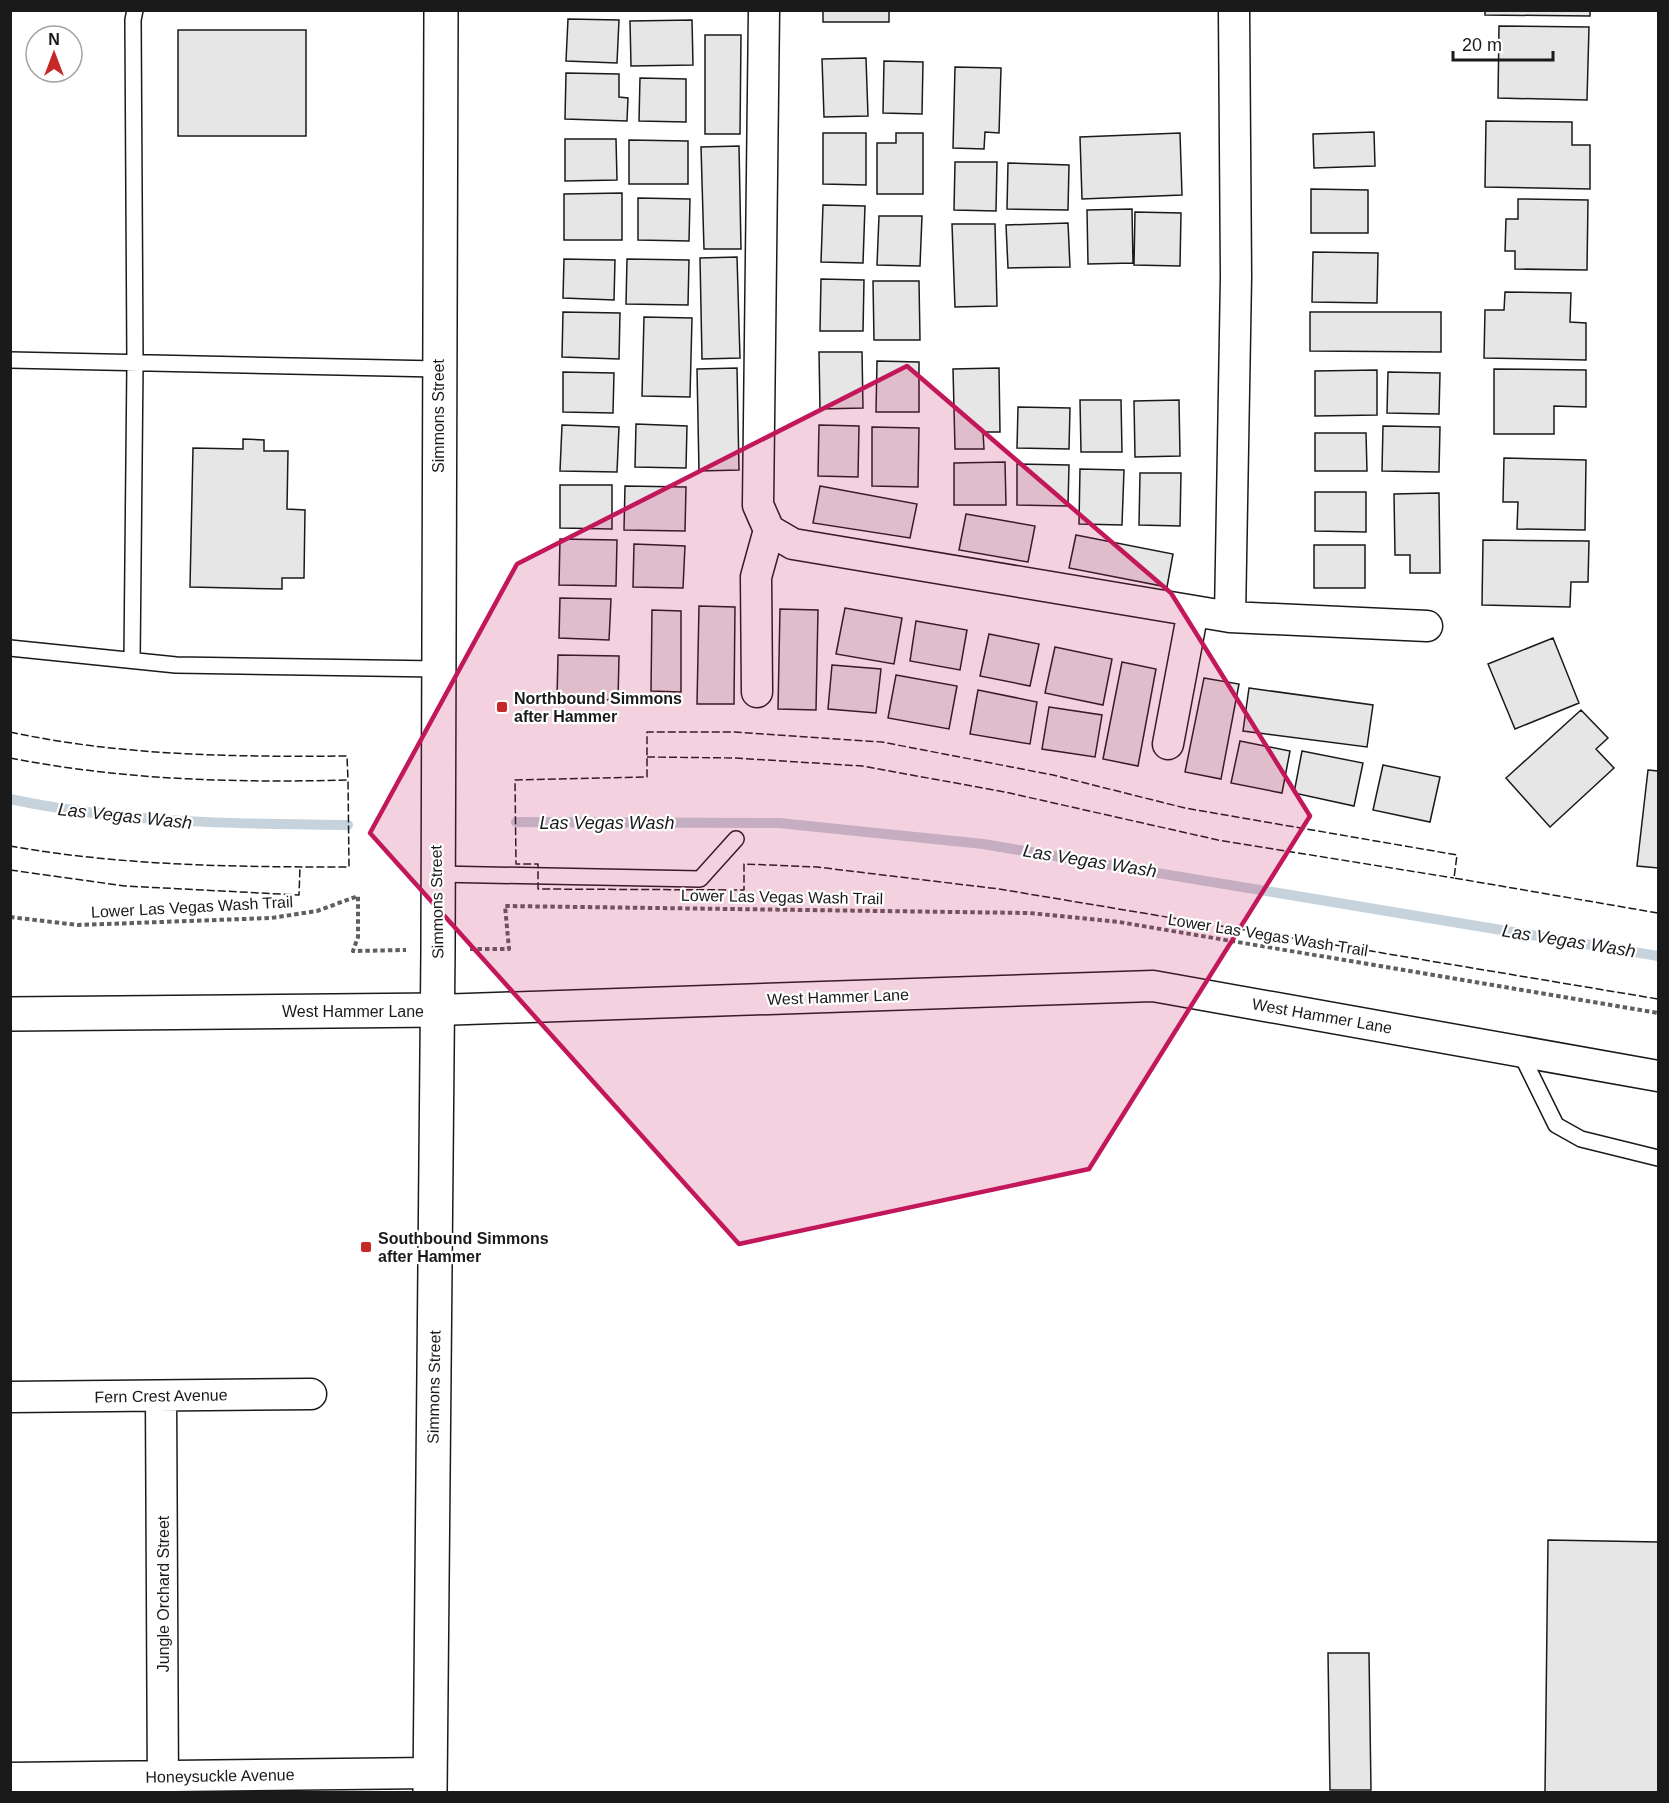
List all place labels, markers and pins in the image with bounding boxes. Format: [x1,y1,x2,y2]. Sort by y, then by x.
place label: Northbound Simmons after Hammer [514,690,682,725]
marker: Northbound Simmons after Hammer [495,700,509,714]
place label: Southbound Simmons after Hammer [378,1230,549,1265]
marker: Southbound Simmons after Hammer [359,1240,373,1254]

